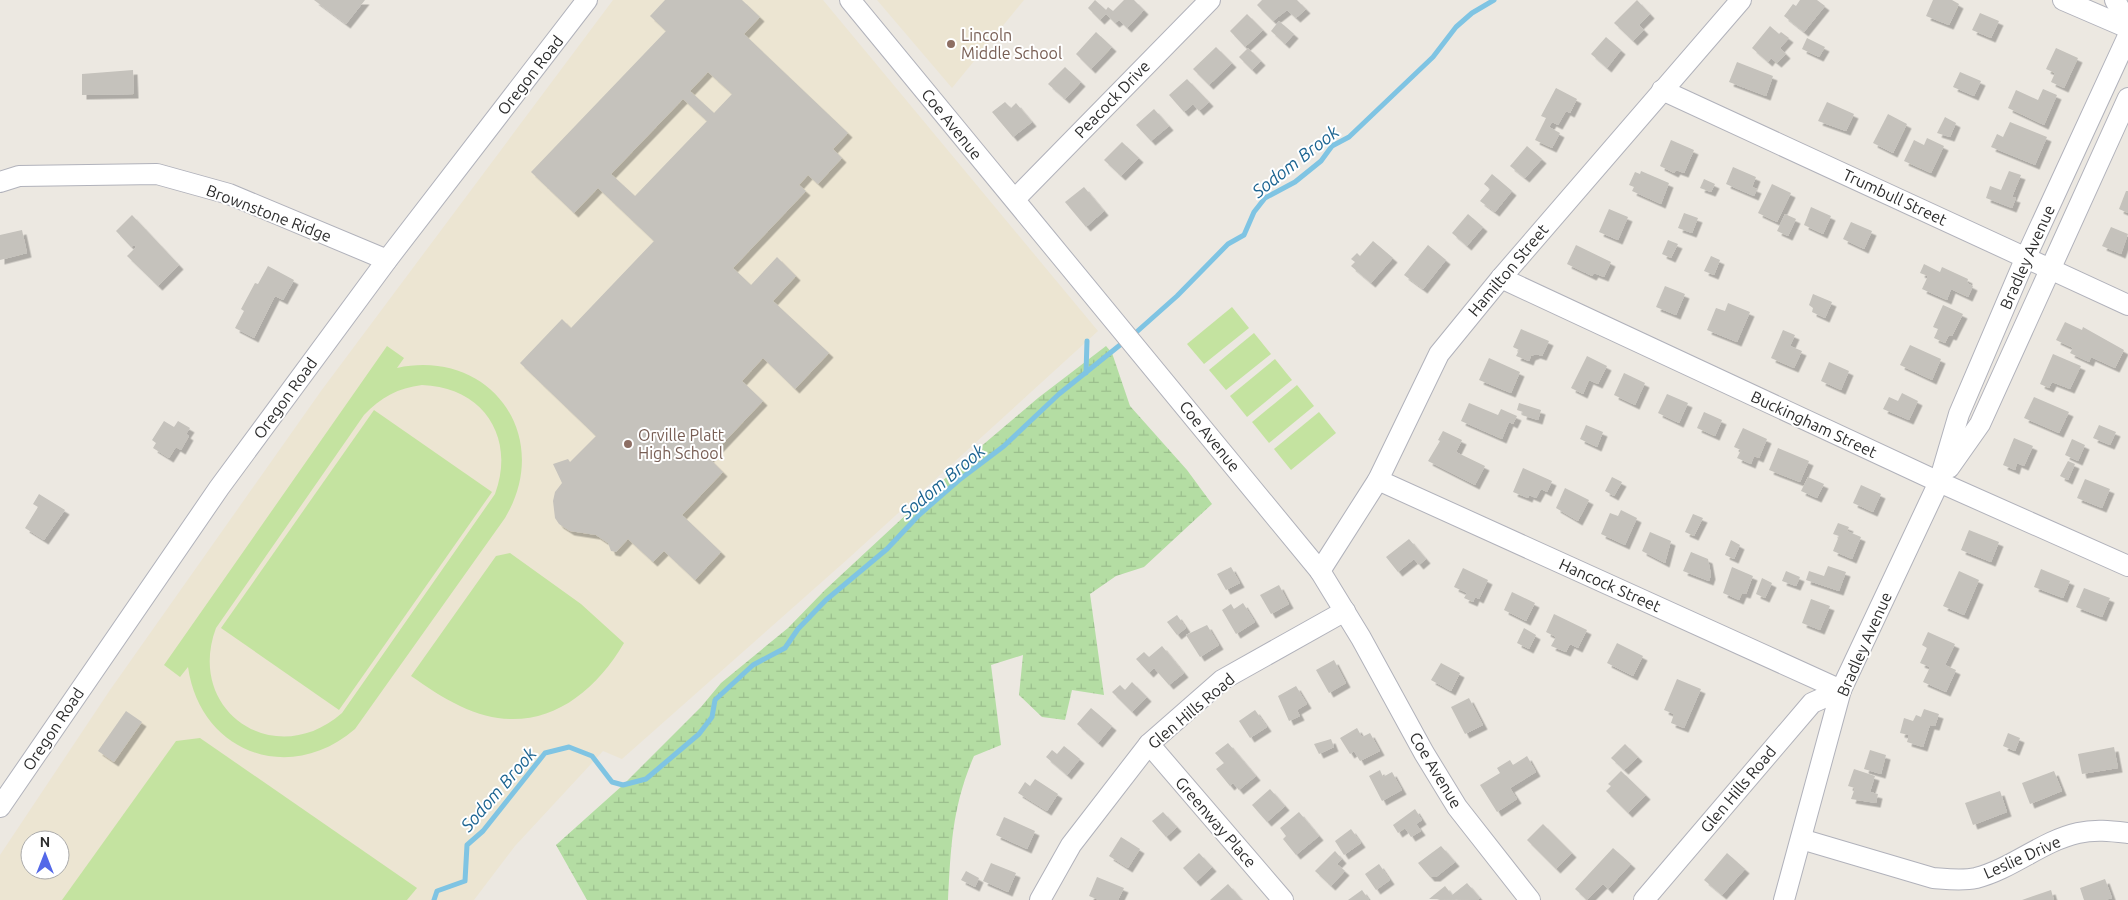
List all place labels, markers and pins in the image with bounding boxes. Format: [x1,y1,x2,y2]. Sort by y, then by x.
place label: Lincoln Middle School [961,26,1062,62]
marker: Lincoln Middle School [945,38,957,50]
place label: Orville Platt High School [638,426,725,462]
marker: Orville Platt High School [622,438,634,450]

